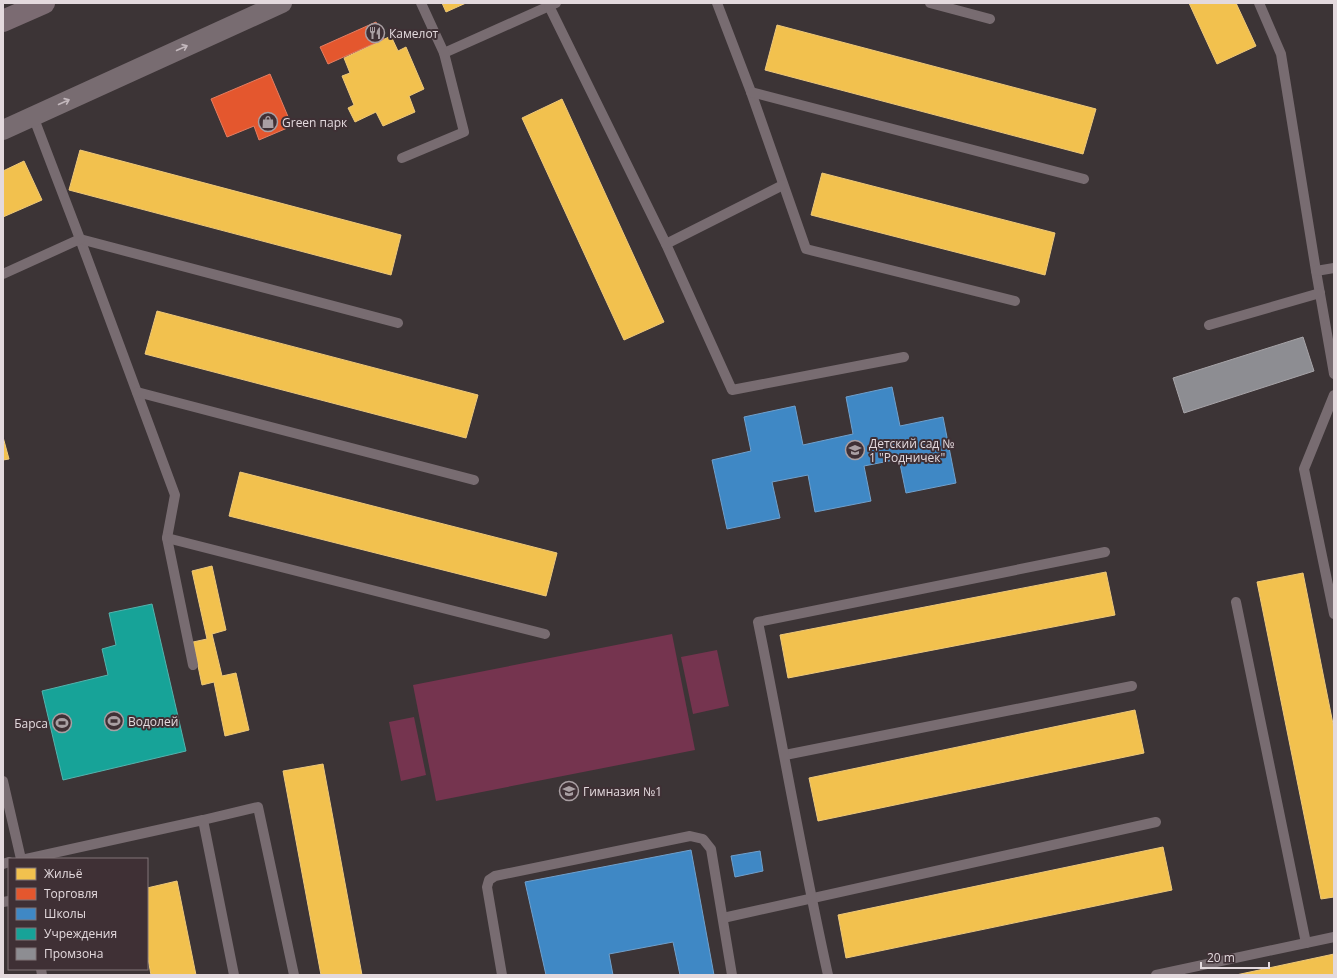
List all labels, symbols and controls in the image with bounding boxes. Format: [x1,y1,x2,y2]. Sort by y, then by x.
restaurant icon: Камелот [364,22,386,44]
place label: Камелот [389,25,439,42]
one-way arrow [176,44,188,51]
one-way arrow [58,98,70,105]
shop icon: Green парк [257,111,279,133]
place label: Green парк [282,114,348,131]
place label: Детский сад № 1 "Родничек" [869,435,955,466]
school or university icon: Детский сад № 1 "Родничек" [844,439,866,461]
sports icon: Водолей [103,710,125,732]
sports icon: Барса [51,712,73,734]
place label: Водолей [128,713,178,730]
place label: Барса [14,715,48,732]
school or university icon: Гимназия №1 [558,780,580,802]
place label: Гимназия №1 [583,783,662,800]
legend [8,858,148,970]
text: Жильё [44,865,83,882]
text: Торговля [44,885,98,902]
text: Школы [44,905,86,922]
text: Учреждения [44,925,117,942]
scale bar [1201,944,1269,970]
text: Промзона [44,945,103,962]
text: 20 m [1207,949,1235,966]

